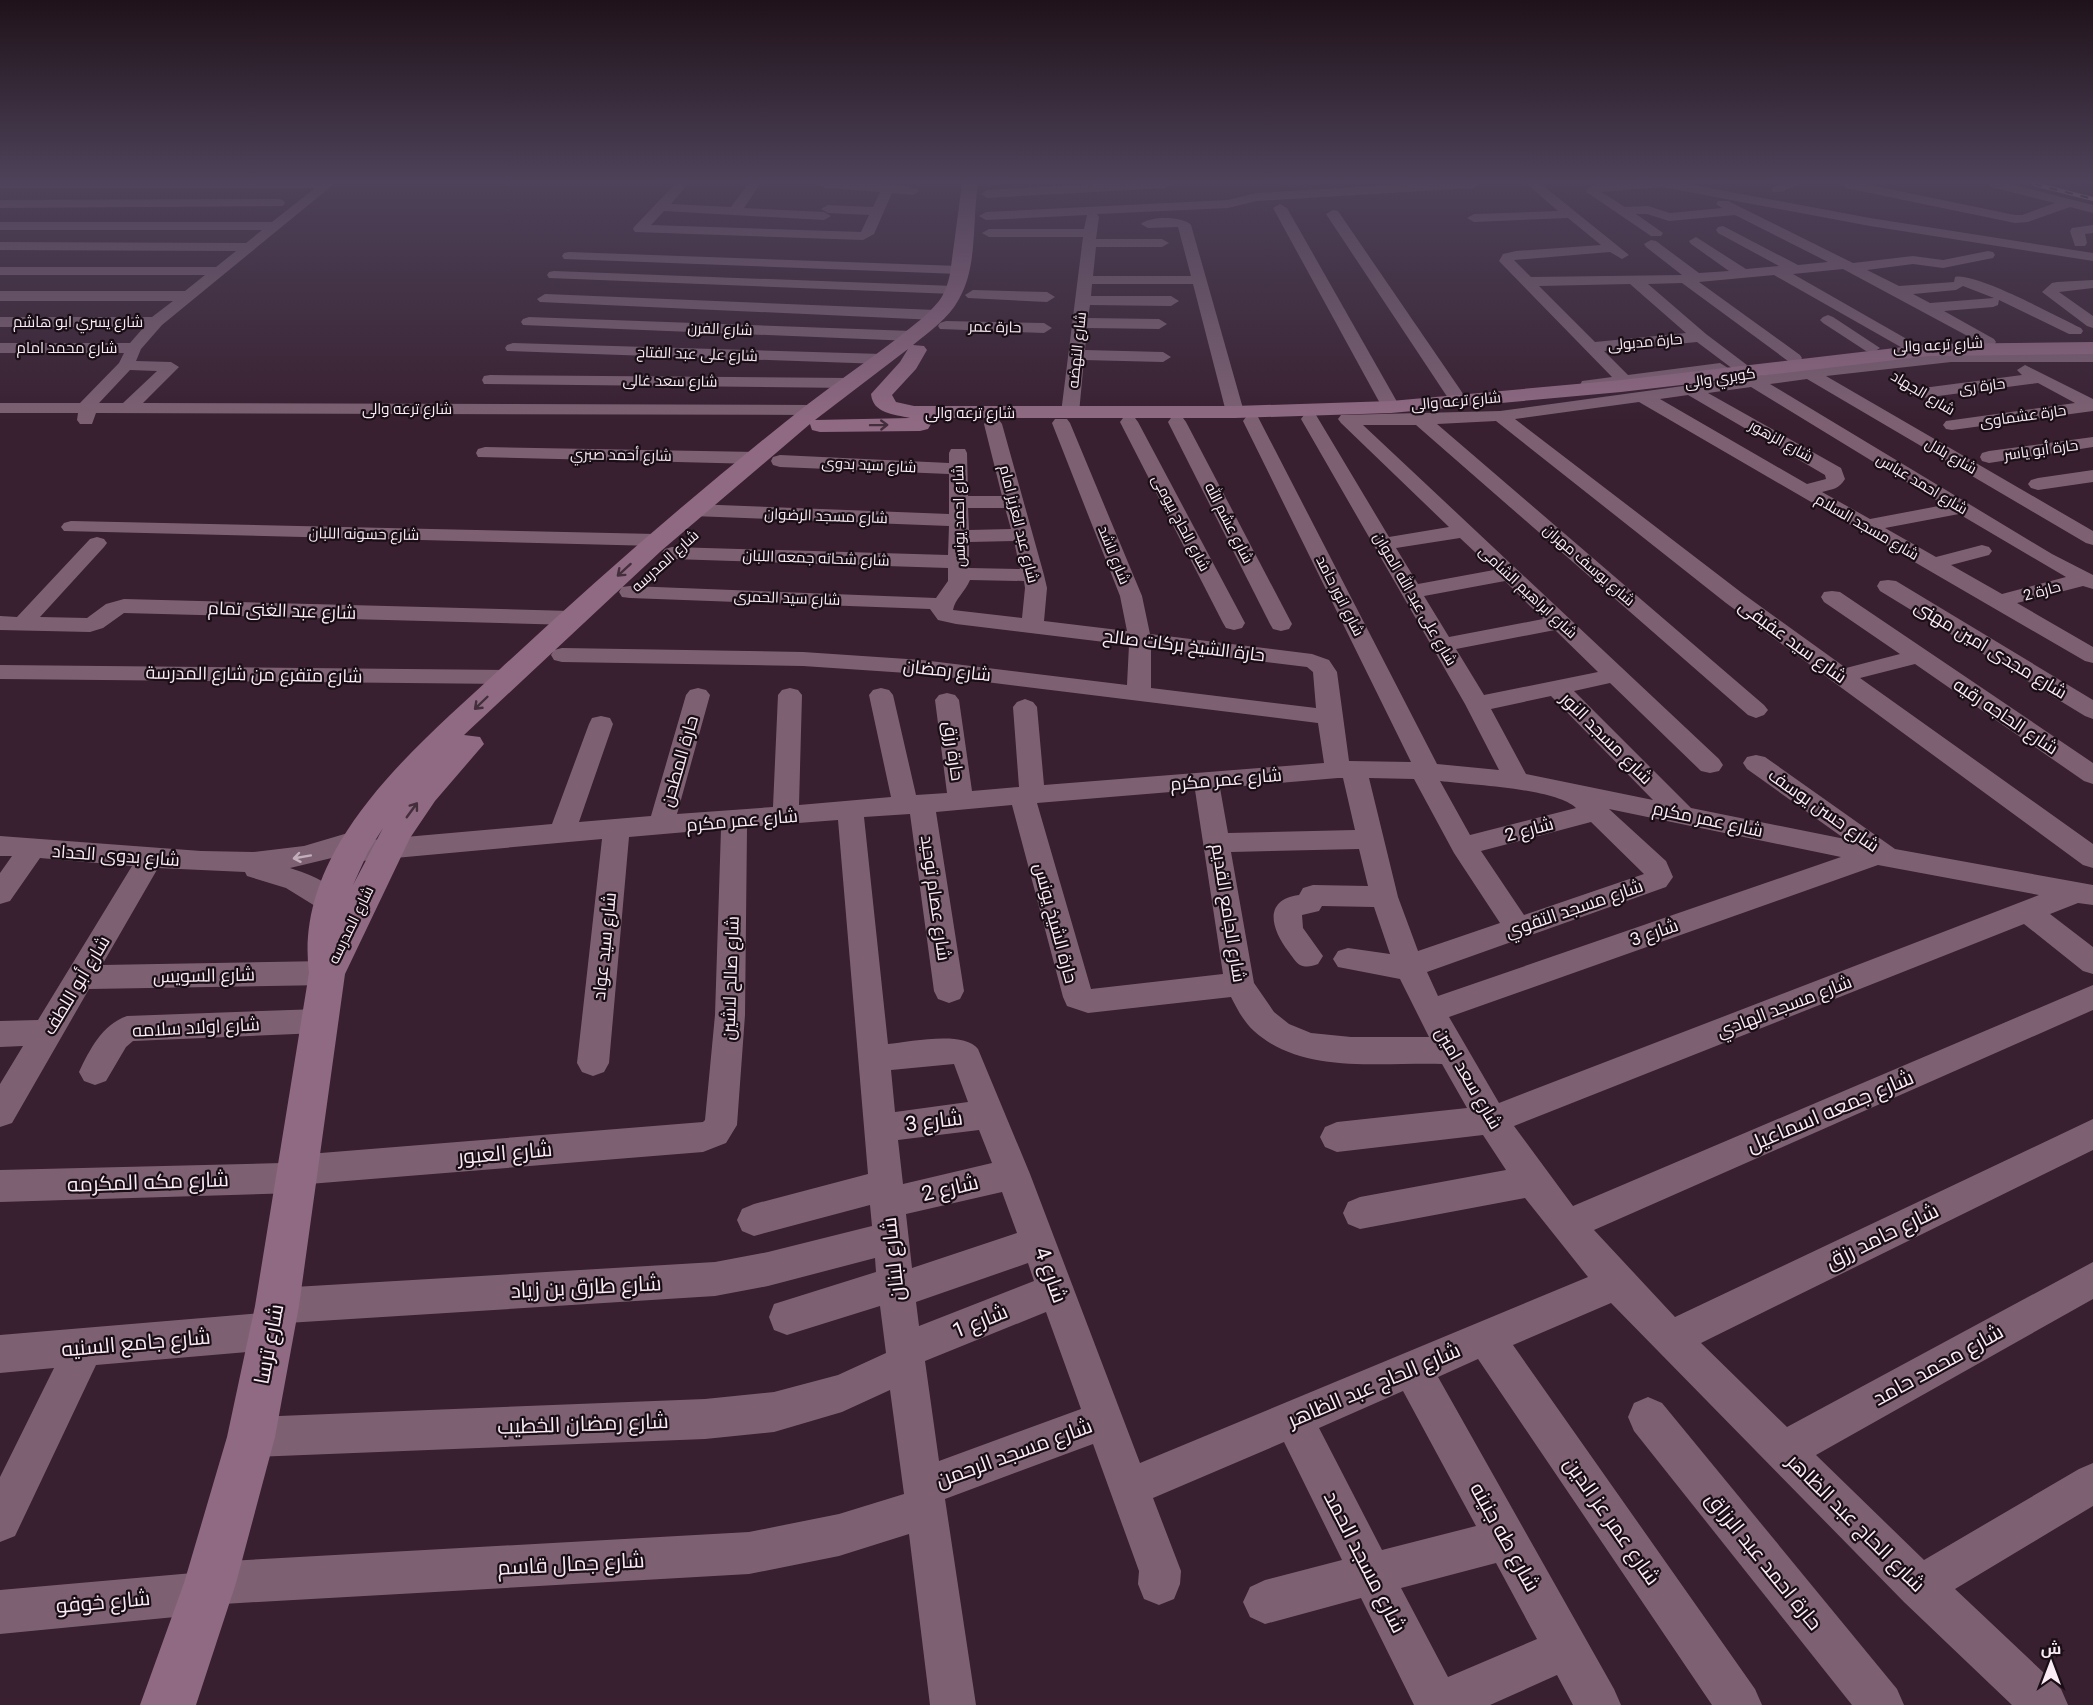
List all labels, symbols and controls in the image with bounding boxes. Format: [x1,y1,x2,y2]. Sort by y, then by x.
street label: شارع النهضه [1064,311,1092,389]
street label: شارع يسري ابو هاشم [13,313,143,334]
street label: حارة عمر [968,318,1021,336]
street label: شارع الفرن [687,319,753,341]
street label: حارة مدبولى [1607,330,1683,355]
street label: شارع ترعه والى [1893,334,1984,358]
street label: شارع محمد امام [17,339,117,359]
street label: شارع على عبد الفتاح [636,343,758,367]
street label: كوبري والى [1683,364,1757,395]
street label: شارع الجهاد [1887,367,1958,421]
street label: شارع سعد غالى [622,371,718,393]
street label: حارة رى [1958,374,2006,399]
street label: شارع ترعه والى [1410,388,1502,416]
street label: شارع ترعه والى [362,400,452,420]
street label: حارة عشماوى [1979,401,2068,432]
street label: شارع ترعه والى [925,404,1015,424]
street label: شارع الزهور [1744,416,1816,468]
one-way arrow [868,419,888,431]
street label: شارع بلال [1921,434,1980,480]
street label: حارة أبو ياسر [2002,435,2079,464]
street label: شارع أحمد صبري [570,444,672,468]
street label: شارع احمد عباس [1872,450,1971,520]
street label: شارع سيد بدوى [821,454,917,478]
street label: شارع عبد العزيز امام [994,463,1042,585]
street label: شارع احمد يونس [949,465,971,567]
street label: شارع الحاج بيومى [1146,472,1214,575]
street label: شارع عشم الله [1199,479,1258,567]
street label: شارع مسجد السلام [1811,490,1922,566]
street label: شارع مسجد الرضوان [764,505,888,529]
street label: شارع يوسف مهران [1538,520,1638,611]
street label: شارع ناشد [1092,523,1134,588]
street label: شارع حسونه اللبان [308,524,419,546]
street label: شارع المدرسه [628,526,704,597]
street label: شارع على عبد الله الموان [1368,529,1461,670]
street label: شارع ابراهيم الشامى [1474,542,1581,644]
street label: شارع شحاته جمعه اللبان [742,546,890,572]
street label: شارع انور حامد [1310,553,1368,640]
one-way arrow [617,563,632,577]
street label: حارة 2 [2021,577,2063,605]
street label: شارع سيد الحمرى [733,587,841,611]
street label: شارع سيد عفيفى [1734,595,1851,689]
street label: شارع مجدى امين مهنى [1910,595,2071,705]
street label: شارع عبد الغنى تمام [207,597,357,625]
street label: حارة الشيخ بركات صالح [1102,625,1266,667]
street label: شارع رمضان [902,655,992,687]
street label: شارع متفرع من شارع المدرسة [145,662,363,688]
street label: شارع الحاجه رقيه [1949,673,2062,760]
street label: شارع مسجد النور [1554,687,1657,790]
one-way arrow [474,695,489,710]
street label: حارة المطحن [656,713,703,809]
street label: حارة رزق [937,720,969,782]
street label: شارع عمر مكرم [1169,764,1283,796]
street label: شارع حسن يوسف [1763,764,1884,858]
street label: شارع عمر مكرم [1651,797,1765,843]
one-way arrow [406,802,419,818]
street label: شارع عمر مكرم [685,805,799,837]
street label: شارع 2 [1502,812,1556,847]
street label: شارع عصام توحيد [915,834,955,962]
street label: شارع بدوى الحداد [51,840,181,872]
street label: شارع الجامع القديم [1206,842,1250,984]
one-way arrow [293,852,313,863]
street label: حارة الشيخ يونس [1028,860,1082,986]
street label: شارع مسجد التقوي [1502,875,1647,945]
street label: شارع المدرسه [324,883,379,968]
street label: شارع سيد عواد [588,891,622,1001]
street label: شارع 3 [1627,914,1681,952]
street label: شارع صالح لاشين [717,915,745,1041]
street label: شارع أبو اللطف [38,932,115,1039]
street label: شارع السويس [153,964,255,988]
street label: شارع مسجد الهادي [1713,971,1856,1045]
street label: شارع اولاد سلامه [132,1013,260,1043]
street label: شارع سعد امين [1430,1023,1507,1134]
street label: شارع جمعه اسماعيل [1743,1065,1918,1159]
street label: شارع 3 [904,1106,964,1138]
street label: شارع العبور [456,1137,553,1171]
street label: شارع مكه المكرمه [67,1167,229,1199]
street label: شارع 2 [919,1170,981,1208]
street label: شارع حامد رزق [1822,1198,1943,1276]
street label: شارع لبنان [877,1216,911,1302]
street label: شارع 4 [1028,1244,1072,1307]
street label: شارع طارق بن زياد [510,1271,662,1305]
street label: شارع 1 [949,1299,1012,1345]
street label: شارع ترسا [249,1302,291,1387]
street label: شارع محمد حامد [1869,1319,2008,1412]
street label: شارع جامع السنيه [60,1325,212,1363]
street label: شارع الحاج عبد الظاهر [1283,1338,1465,1434]
street label: شارع رمضان الخطيب [497,1409,669,1441]
street label: شارع مسجد الرحمن [932,1414,1096,1494]
street label: شارع الحاج عبد الظاهر [1780,1448,1930,1598]
street label: شارع عمر عز الدين [1557,1452,1665,1591]
street label: شارع طه جنينه [1463,1478,1545,1597]
street label: شارع مسجد الحمد [1317,1487,1411,1638]
street label: حارة احمد عبد الرزاق [1700,1487,1827,1636]
street label: شارع جمال قاسم [497,1548,645,1582]
street label: شارع خوفو [55,1586,151,1620]
north arrow [2021,1633,2081,1693]
text: ش [2041,1639,2061,1658]

